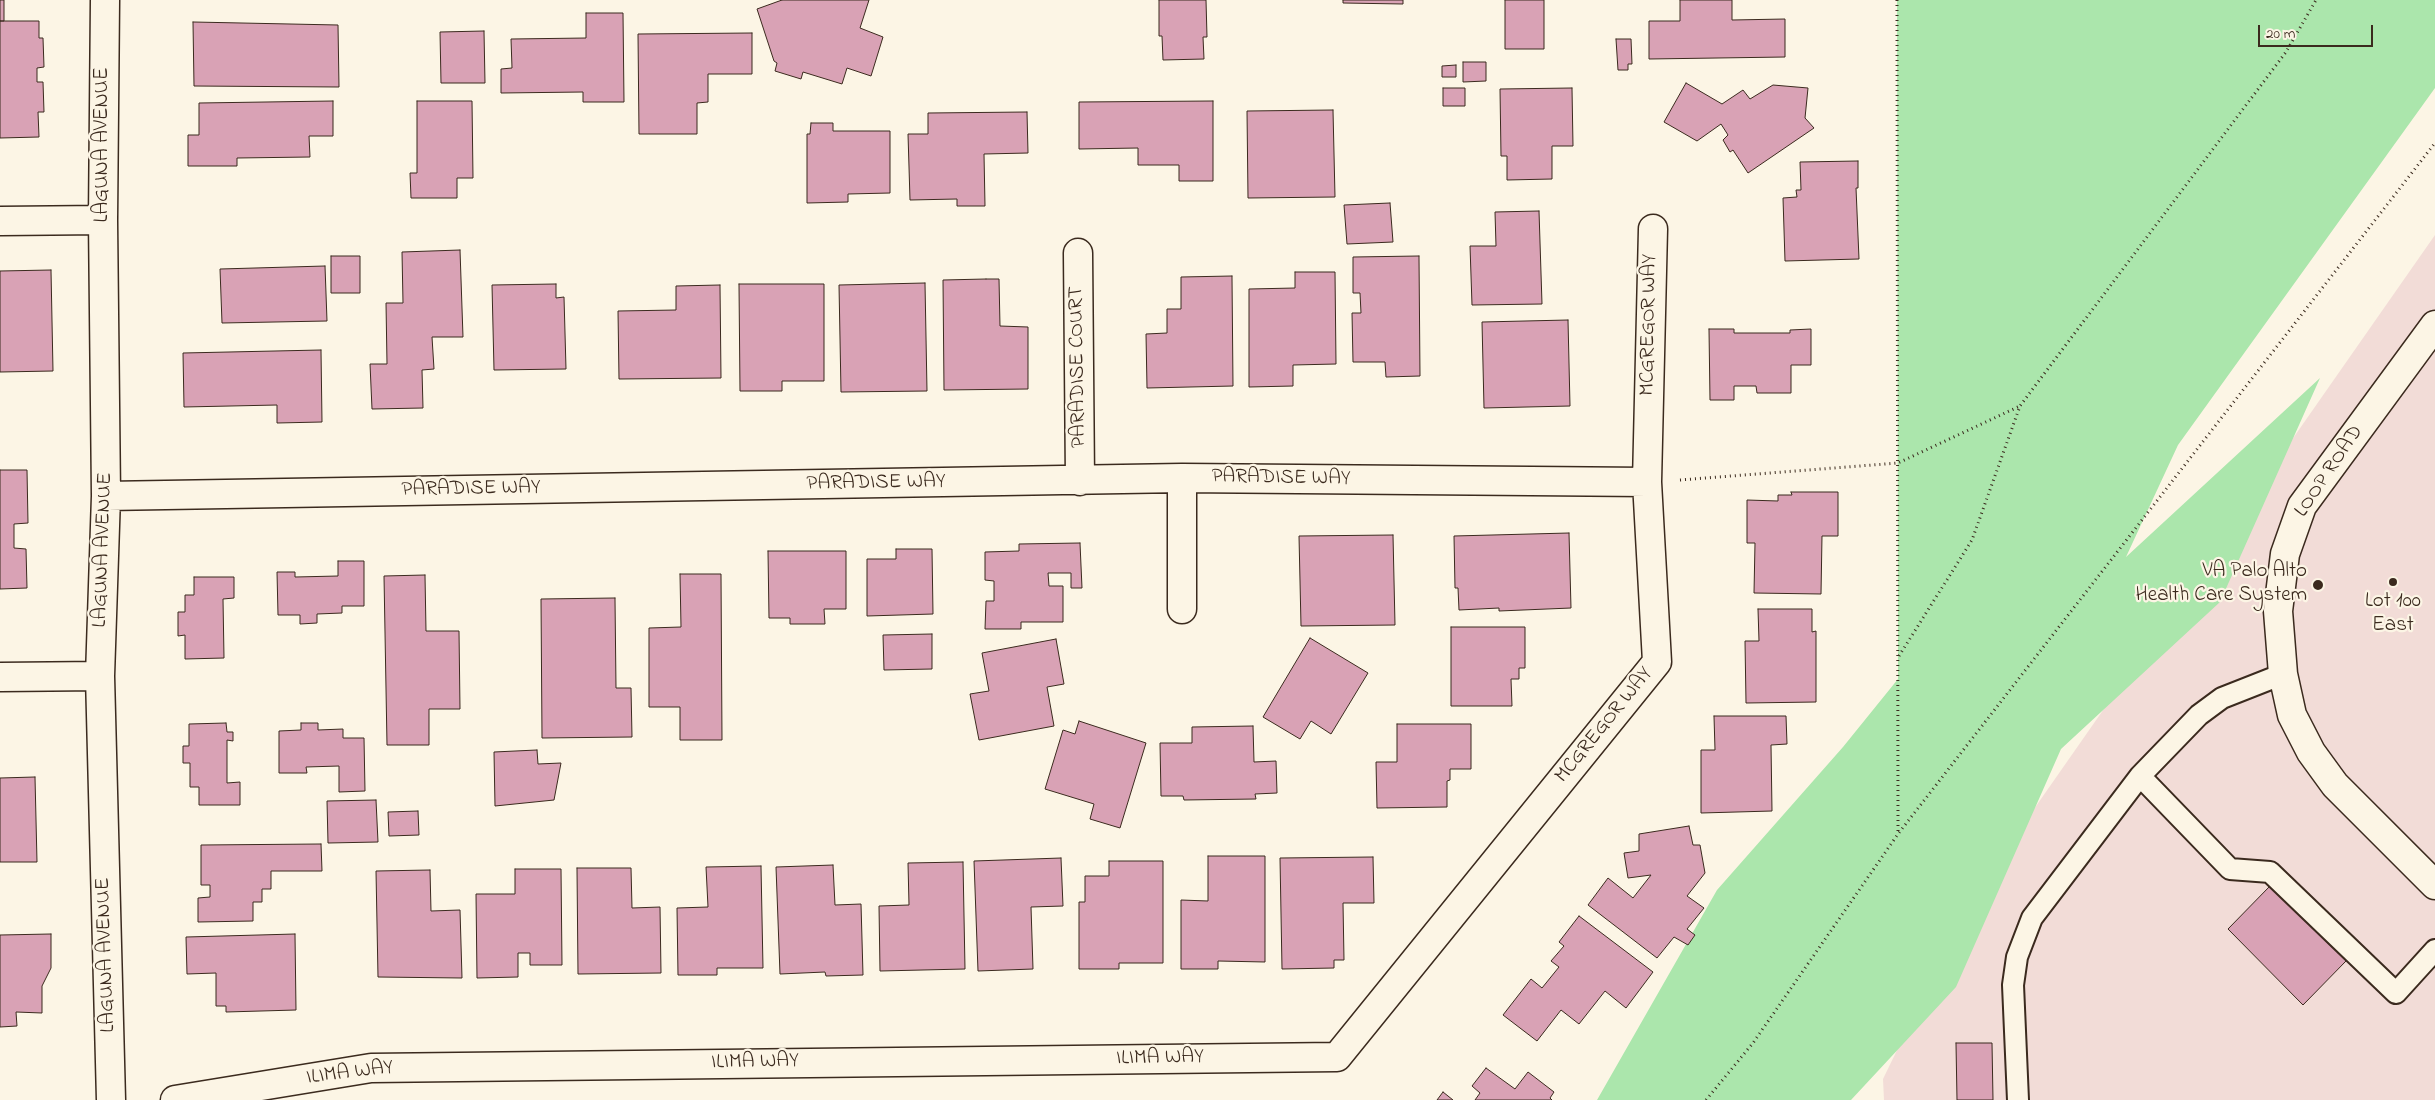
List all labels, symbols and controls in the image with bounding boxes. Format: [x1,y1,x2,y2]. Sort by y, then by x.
scale bar [2260,15,2375,47]
text: 20 m [2266,23,2295,45]
street label: LAGUNA AVENUE [91,67,117,223]
street label: MCGREGOR WAY [1636,254,1664,396]
street label: PARADISE COURT [1065,286,1093,448]
street label: LOOP ROAD [2290,421,2370,523]
street label: PARADISE WAY [1211,465,1351,493]
street label: PARADISE WAY [806,470,946,498]
street label: LAGUNA AVENUE [89,472,119,628]
street label: PARADISE WAY [401,476,541,504]
place label: VA Palo Alto Health Care System [2136,560,2307,610]
marker: Lot 100 East [2387,576,2399,588]
marker: VA Palo Alto Health Care System [2311,578,2325,592]
place label: Lot 100 East [2365,590,2421,640]
street label: MCGREGOR WAY [1551,663,1659,789]
street label: LAGUNA AVENUE [92,877,122,1033]
street label: ILIMA WAY [1116,1046,1204,1072]
street label: ILIMA WAY [711,1050,799,1076]
street label: ILIMA WAY [305,1056,395,1092]

